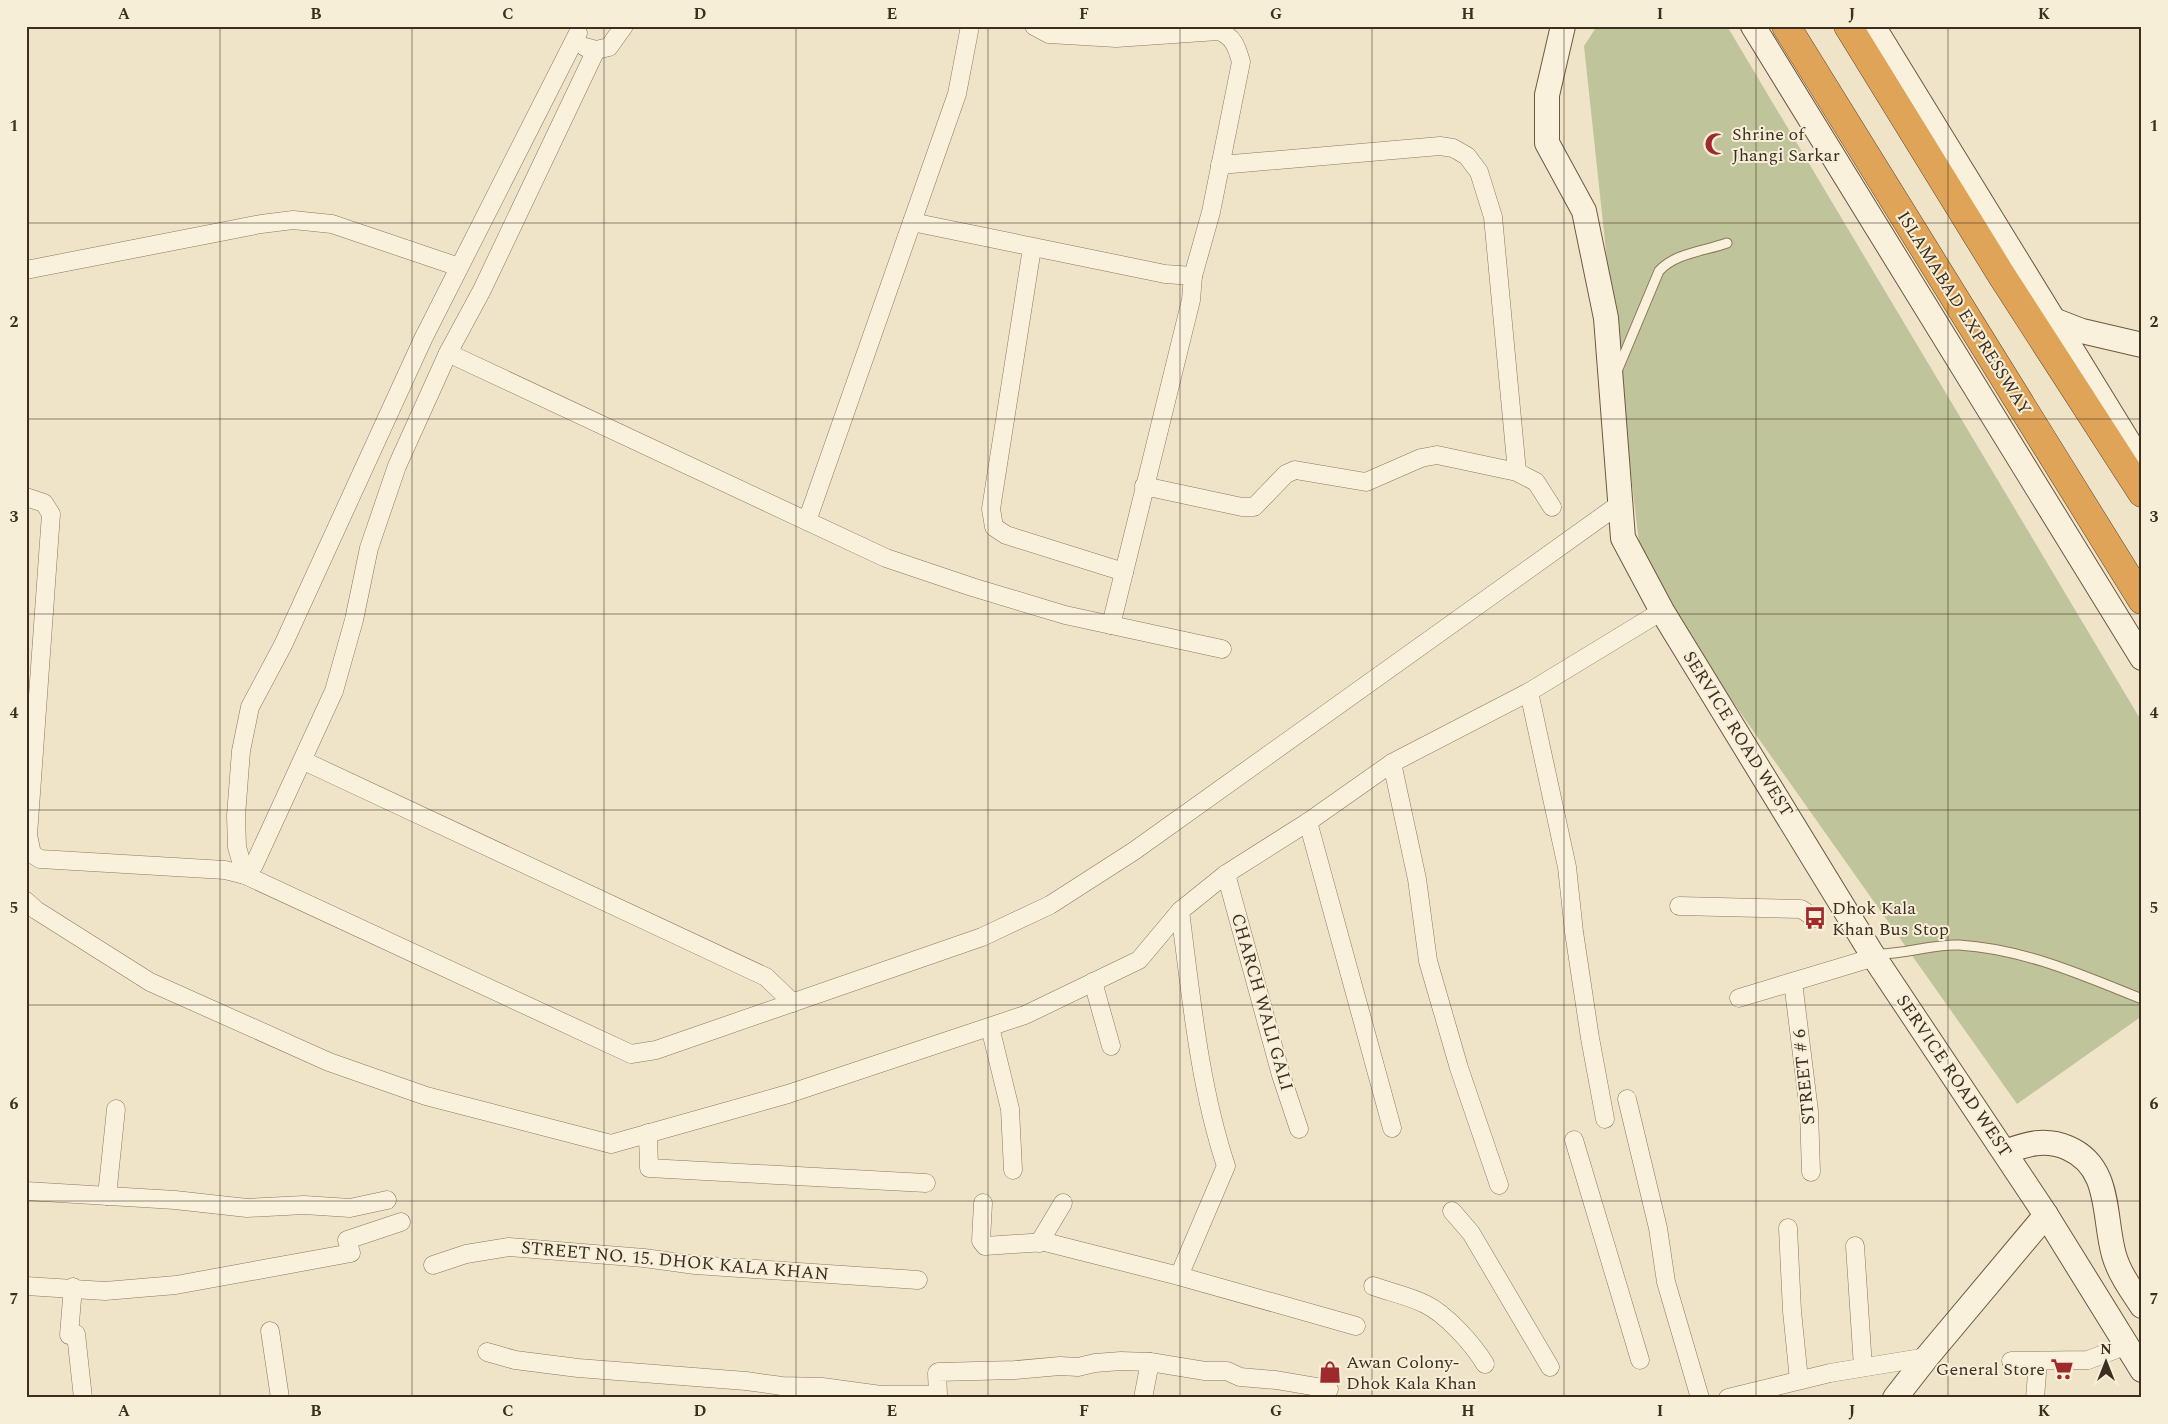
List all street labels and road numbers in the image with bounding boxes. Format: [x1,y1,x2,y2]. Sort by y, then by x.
street label: ISLAMABAD EXPRESSWAY [1890,206,2038,420]
street label: SERVICE ROAD WEST [1676,646,1800,822]
street label: CHARCH WALI GALI [1224,910,1300,1094]
street label: SERVICE ROAD WEST [1889,989,2019,1163]
street label: STREET # 6 [1786,1028,1822,1126]
street label: STREET NO. 15. DHOK KALA KHAN [520,1234,830,1288]

